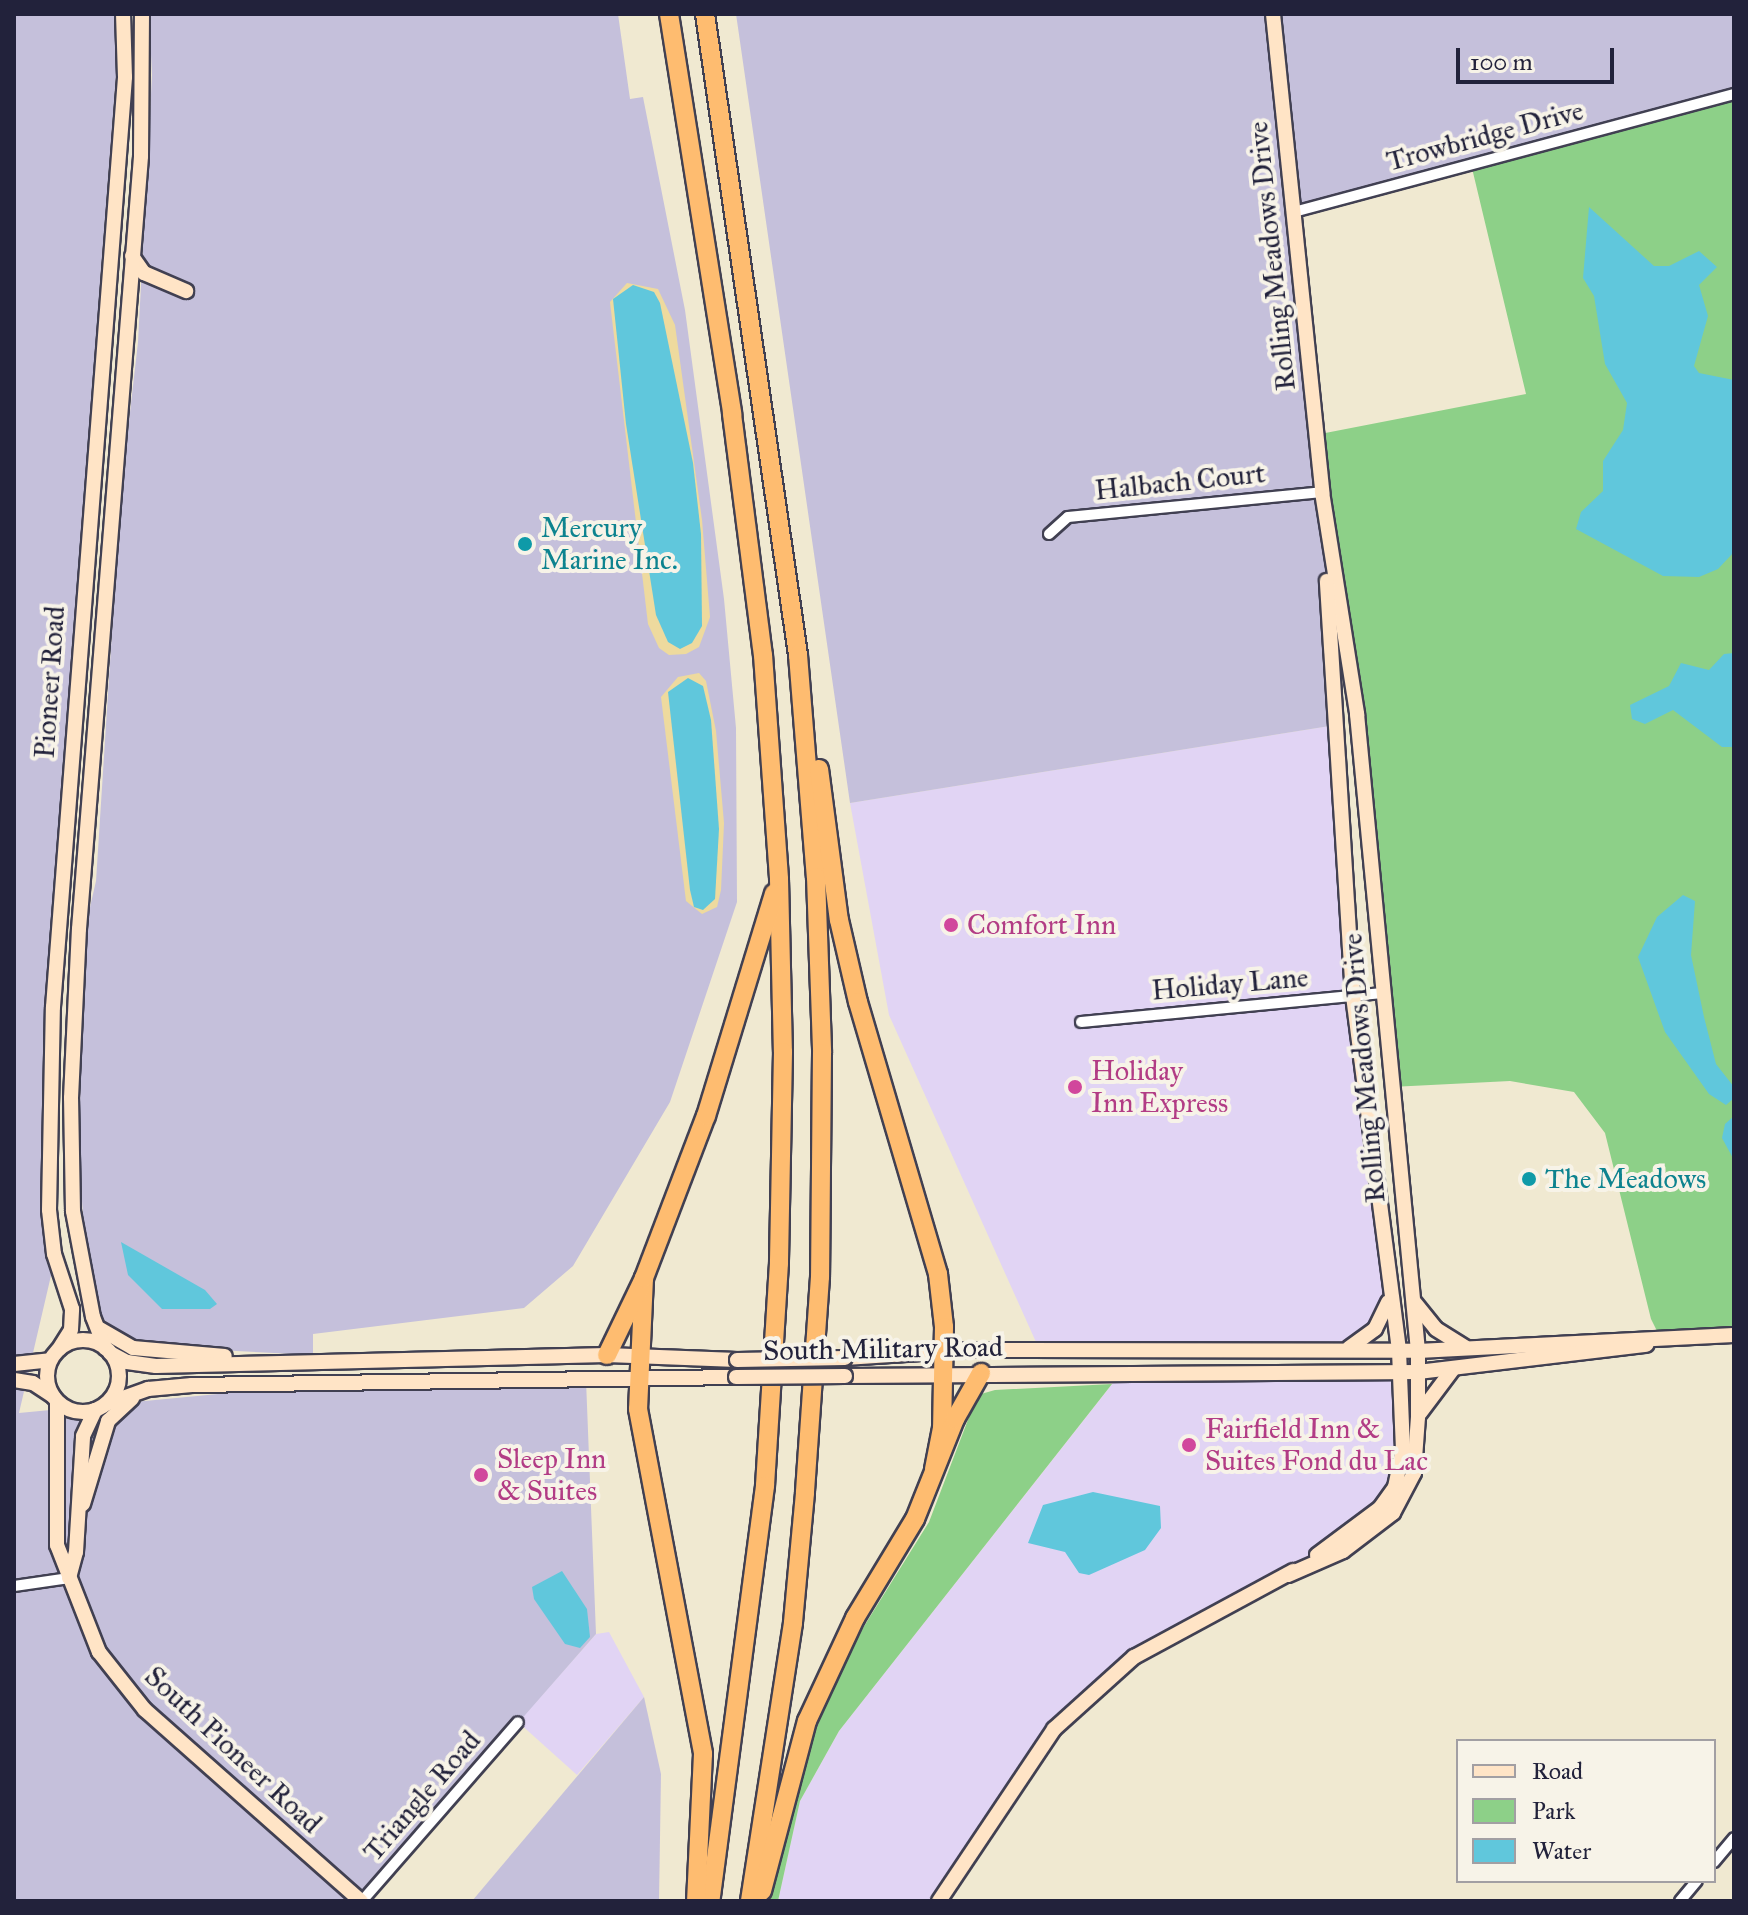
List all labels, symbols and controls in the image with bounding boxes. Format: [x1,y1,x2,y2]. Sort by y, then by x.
scale bar [1460,32,1618,82]
text: 100 m [1470,47,1533,77]
street label: Trowbridge Drive [1383,94,1587,178]
street label: Rolling Meadows Drive [1241,120,1303,392]
street label: Halbach Court [1093,456,1267,508]
place label: Mercury Marine Inc. [541,511,678,577]
marker: Mercury Marine Inc. [516,535,534,553]
street label: Pioneer Road [28,605,72,759]
place label: Comfort Inn [967,908,1116,942]
marker: Comfort Inn [942,916,960,934]
street label: Rolling Meadows Drive [1335,932,1393,1204]
street label: Holiday Lane [1150,960,1310,1008]
place label: Holiday Inn Express [1091,1054,1228,1120]
marker: Holiday Inn Express [1066,1078,1084,1096]
place label: The Meadows [1545,1162,1706,1196]
marker: The Meadows [1520,1170,1538,1188]
street label: South Military Road [763,1330,1003,1368]
place label: Fairfield Inn & Suites Fond du Lac [1205,1412,1428,1478]
marker: Fairfield Inn & Suites Fond du Lac [1180,1436,1198,1454]
place label: Sleep Inn & Suites [497,1442,606,1508]
marker: Sleep Inn & Suites [472,1466,490,1484]
street label: South Pioneer Road [138,1659,328,1841]
street label: Triangle Road [356,1724,488,1868]
legend [1456,1739,1716,1883]
text: Road [1532,1756,1583,1786]
text: Park [1532,1796,1575,1826]
text: Water [1532,1836,1591,1866]

